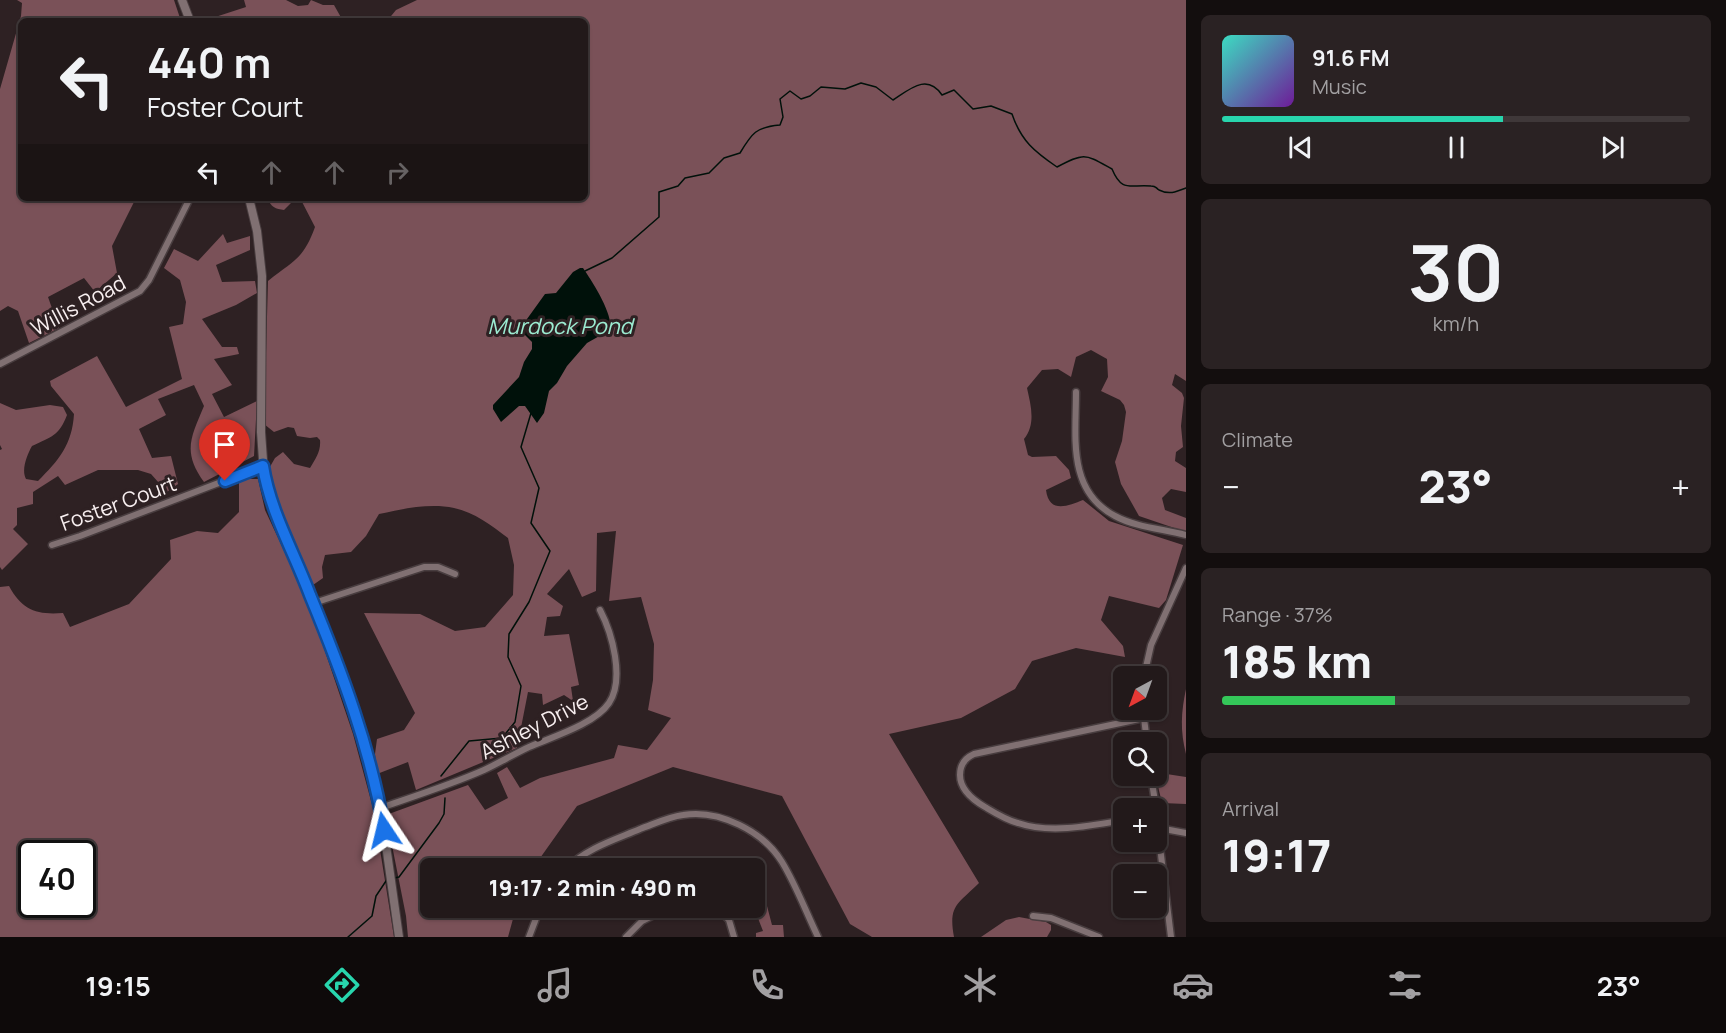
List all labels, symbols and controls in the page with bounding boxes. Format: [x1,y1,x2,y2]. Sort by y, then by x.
text: 440 m [147,33,271,91]
icon: left [48,42,126,120]
text: 91.6 FM [1312,43,1390,73]
text: Music [1312,73,1367,100]
text: Foster Court [147,88,303,125]
icon: previous [1284,131,1317,164]
icon: pause [1440,131,1473,164]
icon: next [1596,131,1629,164]
icon: left [192,156,225,189]
icon: ahead [255,156,288,189]
icon: ahead [318,156,351,189]
icon: right [381,156,414,189]
text: 30 [1408,218,1504,324]
street label: Willis Road [26,268,130,342]
text: km/h [1433,310,1479,337]
water label: Murdock Pond [487,311,635,341]
pin [199,419,250,481]
text: Climate [1222,426,1293,453]
icon: arrive [208,428,241,461]
text: 23° [1418,455,1492,517]
text: − [1222,464,1240,509]
text: + [1671,464,1690,509]
street label: Foster Court [56,469,180,537]
text: Range · 37% [1222,601,1333,628]
text: 185 km [1222,630,1372,692]
north arrow [1113,666,1167,720]
map controls [1113,666,1167,918]
street label: Ashley Drive [475,687,593,765]
button: search [1113,732,1167,786]
text: Arrival [1222,795,1279,822]
position arrow [352,798,416,862]
button: + [1113,798,1167,852]
text: 19:17 [1222,824,1331,886]
speed limit sign: 40 [18,840,96,918]
button: − [1113,864,1167,918]
text: 19:17 · 2 min · 490 m [489,873,696,903]
icon: directions [321,964,363,1006]
icon: music [534,964,576,1006]
icon: phone [746,964,788,1006]
icon: climate [959,964,1001,1006]
icon: car [1172,964,1214,1006]
icon: filters [1384,964,1426,1006]
text: 19:15 [85,967,151,1004]
text: 23° [1597,967,1641,1004]

